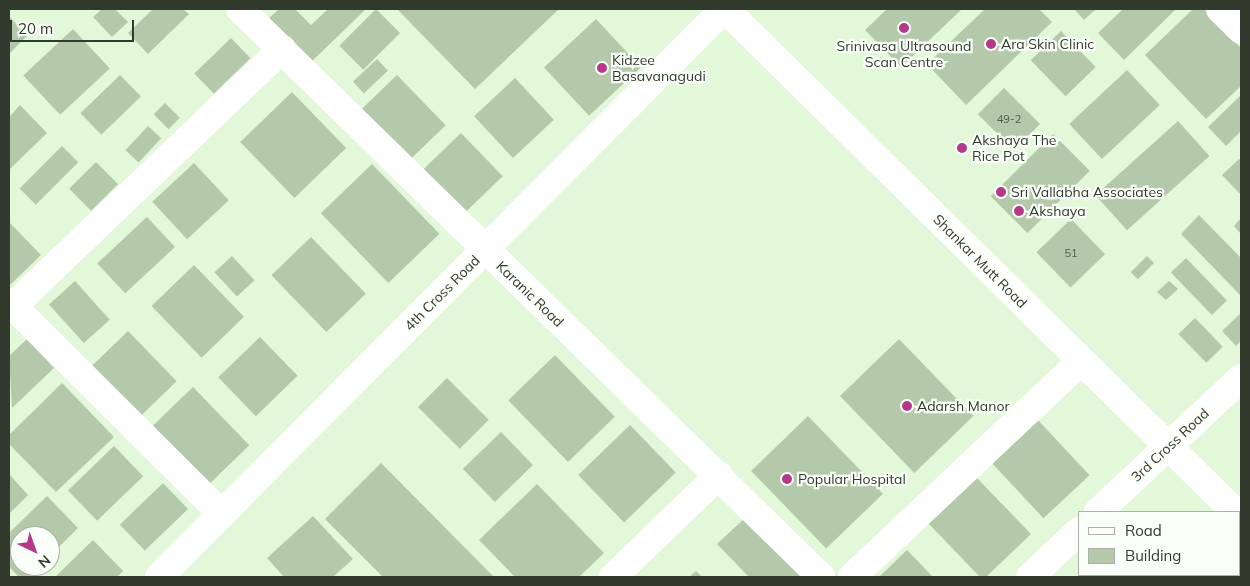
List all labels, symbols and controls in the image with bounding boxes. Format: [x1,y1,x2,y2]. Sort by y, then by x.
scale bar [12,10,136,42]
text: 20 m [18,19,53,38]
marker: Srinivasa Ultrasound Scan Centre [897,21,911,35]
place label: Ara Skin Clinic [1001,36,1094,52]
place label: Srinivasa Ultrasound Scan Centre [837,38,971,70]
marker: Ara Skin Clinic [985,38,997,50]
place label: Kidzee Basavanagudi [612,52,706,84]
marker: Kidzee Basavanagudi [596,62,608,74]
house number: 49-2 [997,112,1021,126]
place label: Akshaya The Rice Pot [972,132,1056,164]
marker: Akshaya The Rice Pot [956,142,968,154]
place label: Sri Vallabha Associates [1011,184,1163,200]
marker: Sri Vallabha Associates [995,186,1007,198]
place label: Akshaya [1029,203,1086,219]
marker: Akshaya [1013,205,1025,217]
street label: Shankar Mutt Road [930,211,1030,311]
house number: 51 [1064,246,1078,260]
street label: 4th Cross Road [401,252,483,334]
street label: Karanic Road [493,258,567,330]
place label: Adarsh Manor [917,398,1010,414]
marker: Adarsh Manor [901,400,913,412]
street label: 3rd Cross Road [1128,405,1212,485]
place label: Popular Hospital [798,471,906,487]
marker: Popular Hospital [780,472,794,486]
legend [1078,511,1240,576]
text: Road [1125,521,1162,540]
north arrow [10,526,60,576]
text: Building [1125,546,1181,565]
text: N [34,551,54,572]

